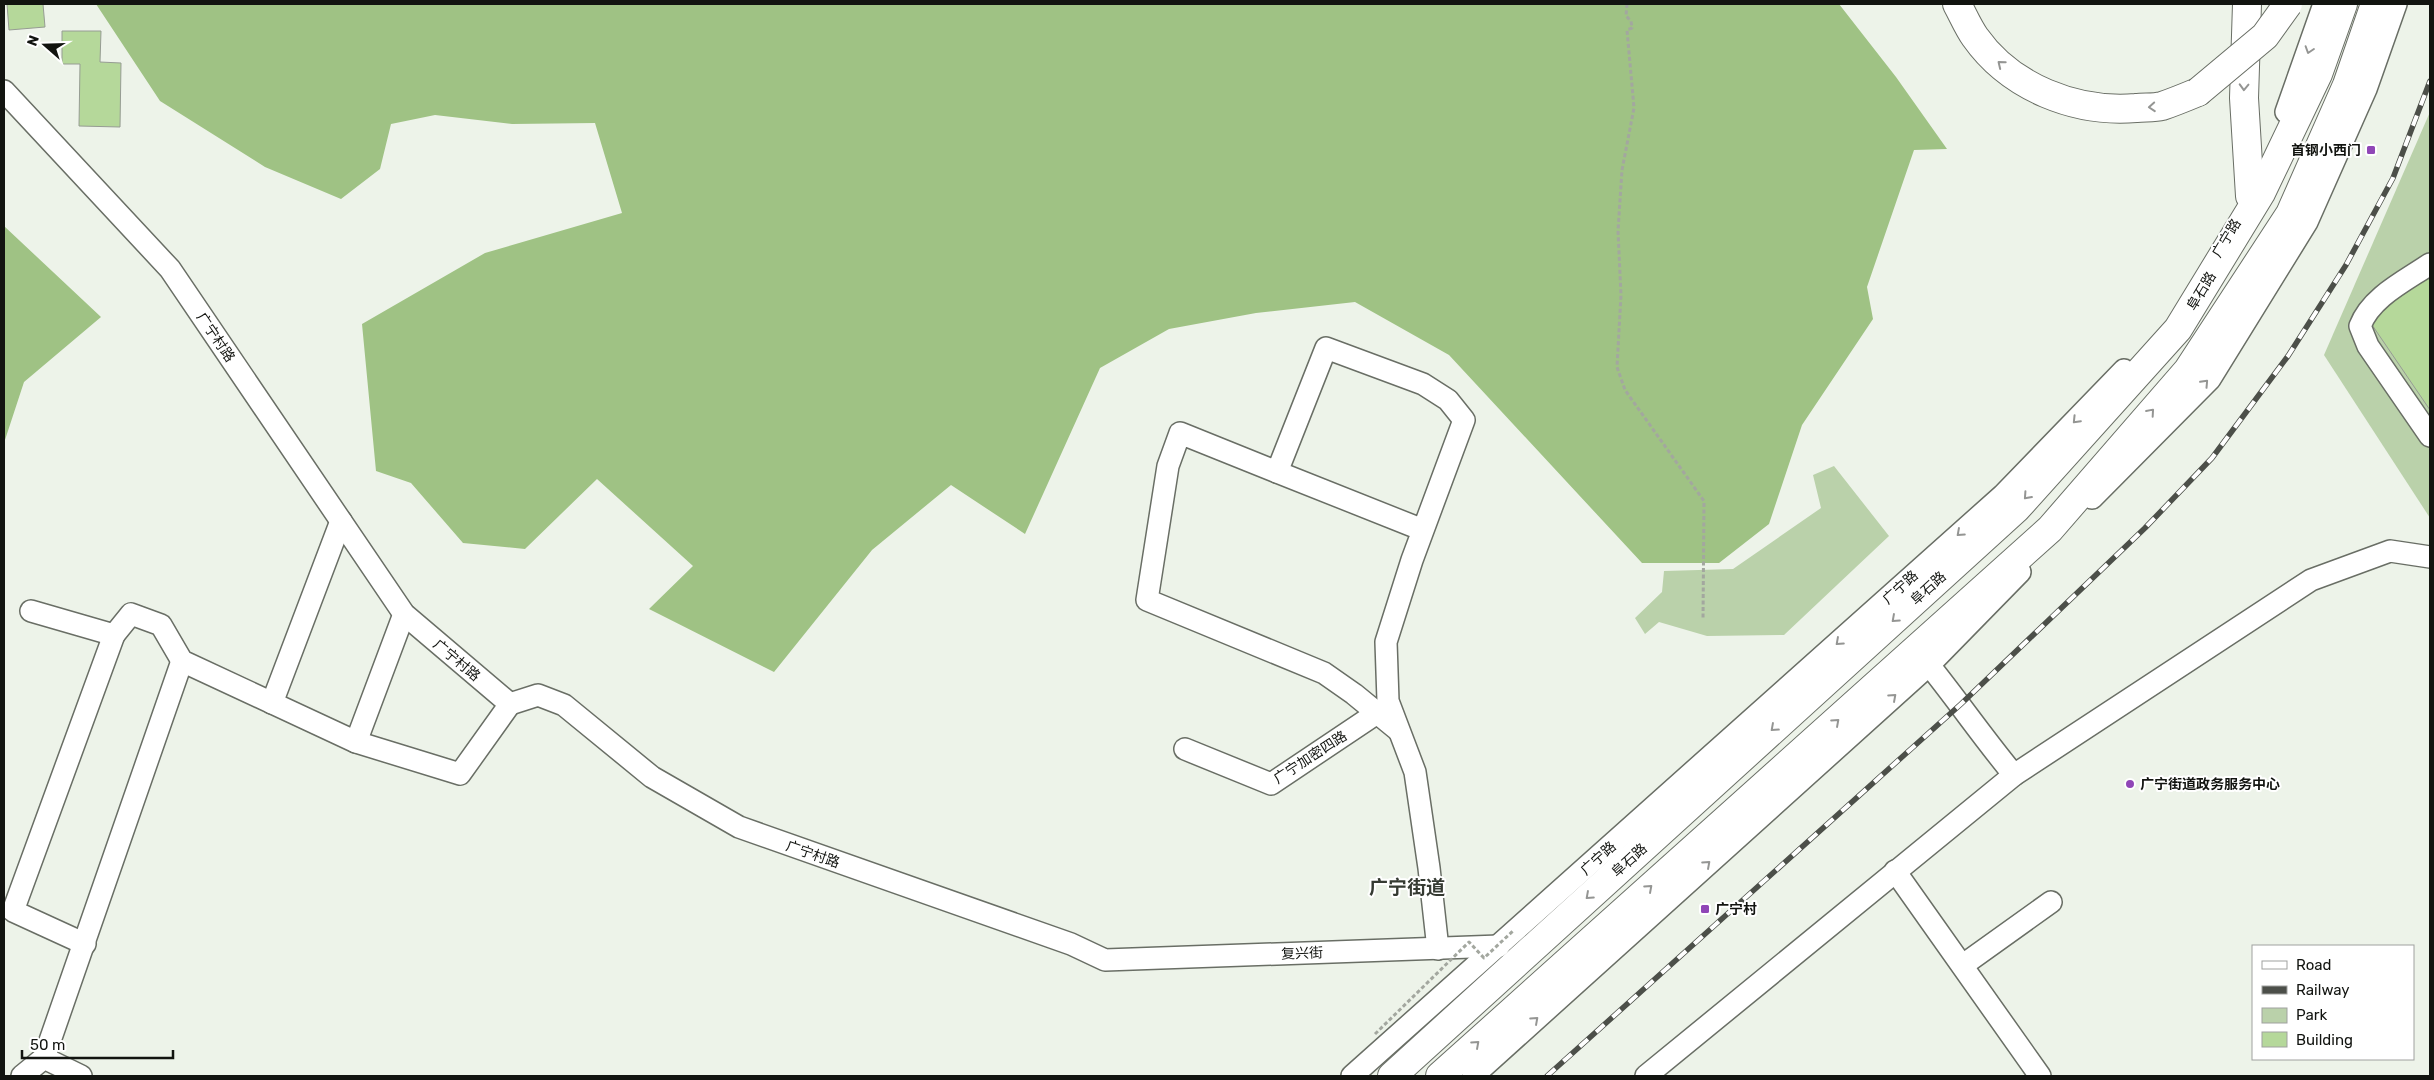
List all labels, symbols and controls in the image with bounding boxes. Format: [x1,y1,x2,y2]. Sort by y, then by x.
north arrow [20,20,70,70]
text: N [24,33,43,48]
one-way arrow [2304,45,2314,54]
one-way arrow [1998,61,2007,69]
one-way arrow [2239,84,2249,92]
one-way arrow [2148,101,2156,112]
place label: 首钢小西门 [2291,142,2361,159]
marker: 首钢小西门 [2365,144,2377,156]
street label: 广宁路 [2208,216,2245,261]
street label: 阜石路 [2183,269,2220,314]
street label: 广宁村路 [193,309,238,365]
one-way arrow [2199,380,2208,389]
one-way arrow [2145,409,2154,418]
one-way arrow [2073,414,2082,423]
one-way arrow [2024,491,2033,500]
one-way arrow [1957,528,1966,536]
street label: 广宁路 [1879,567,1922,608]
street label: 阜石路 [1907,568,1950,609]
one-way arrow [1891,613,1900,622]
street label: 广宁村路 [430,636,484,685]
one-way arrow [1836,636,1845,645]
one-way arrow [1888,694,1897,703]
one-way arrow [1830,718,1839,727]
one-way arrow [1771,722,1780,731]
street label: 广宁加密四路 [1270,727,1350,787]
place label: 广宁街道政务服务中心 [2140,776,2280,793]
marker: 广宁街道政务服务中心 [2124,778,2136,790]
street label: 广宁村路 [784,837,842,872]
street label: 广宁路 [1577,838,1620,879]
street label: 阜石路 [1608,840,1651,881]
one-way arrow [1702,861,1711,870]
district label: 广宁街道 [1369,876,1445,899]
one-way arrow [1644,885,1653,894]
one-way arrow [1586,890,1595,899]
place label: 广宁村 [1715,901,1757,918]
marker: 广宁村 [1699,903,1711,915]
street label: 复兴街 [1281,944,1323,963]
legend [2252,945,2414,1060]
text: Road [2296,956,2332,974]
text: Railway [2296,981,2350,999]
text: Park [2296,1006,2327,1024]
one-way arrow [1529,1017,1538,1026]
scale bar [22,1028,174,1060]
text: Building [2296,1031,2353,1049]
text: 50 m [30,1036,65,1054]
one-way arrow [1471,1040,1480,1049]

